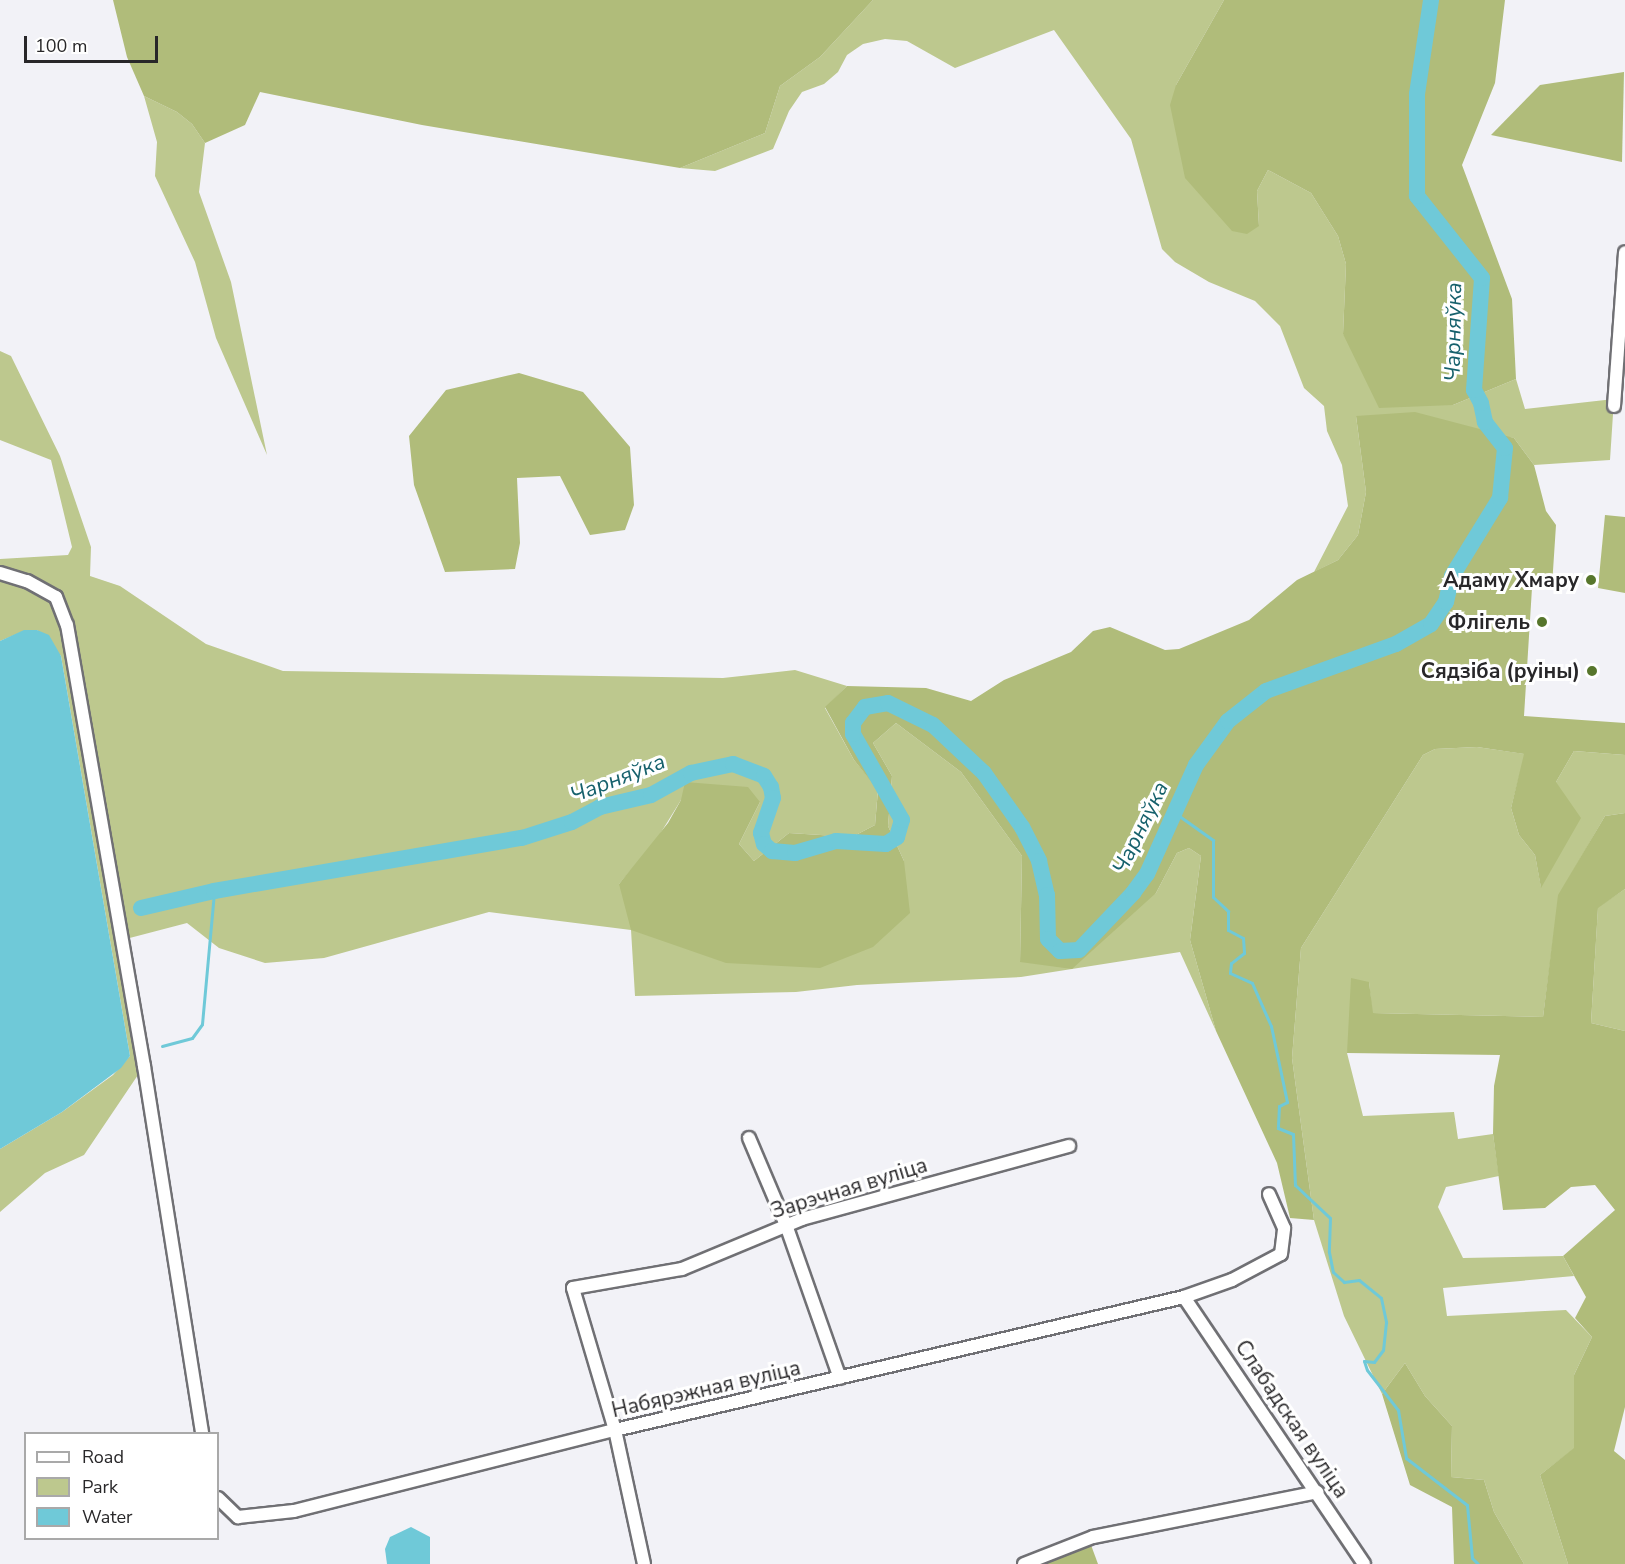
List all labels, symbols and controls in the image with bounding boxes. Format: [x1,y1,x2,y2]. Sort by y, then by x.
scale bar [27,24,160,62]
text: 100 m [35,34,87,58]
water label: Чарняўка [1440,282,1468,382]
place label: Адаму Хмару [1443,567,1579,593]
marker: Адаму Хмару [1584,573,1598,587]
place label: Флігель [1448,609,1530,635]
marker: Флігель [1535,615,1549,629]
place label: Сядзіба (руіны) [1421,658,1580,684]
marker: Сядзіба (руіны) [1585,664,1599,678]
water label: Чарняўка [567,749,669,809]
water label: Чарняўка [1107,777,1175,879]
street label: Зарэчная вуліца [768,1152,930,1224]
street label: Слабадская вуліца [1230,1335,1354,1503]
street label: Набярэжная вуліца [609,1355,803,1423]
legend [24,1432,219,1540]
text: Road [82,1445,124,1469]
text: Park [82,1475,118,1499]
text: Water [82,1505,133,1529]

